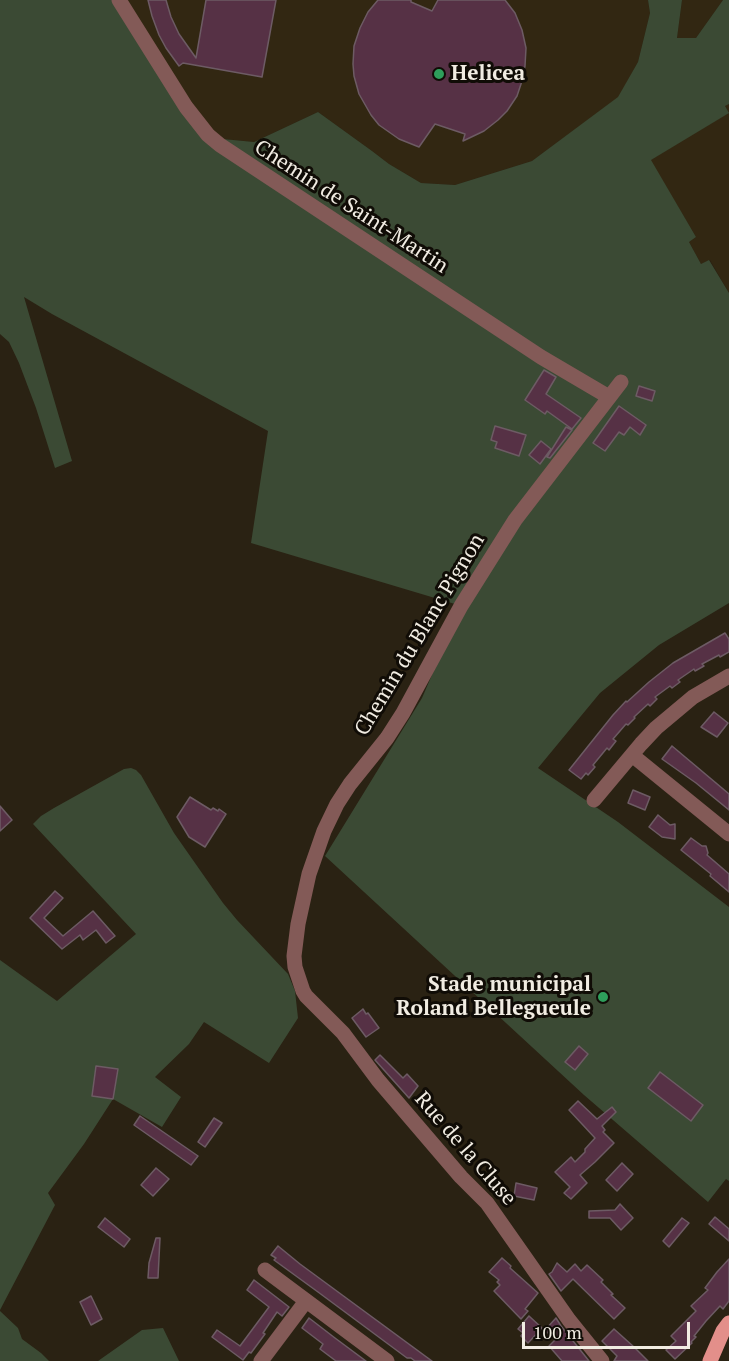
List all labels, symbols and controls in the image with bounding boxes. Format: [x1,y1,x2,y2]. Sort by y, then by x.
place label: Helicea [451,61,525,87]
marker: Helicea [432,67,446,81]
street label: Chemin de Saint-Martin [249,135,453,279]
street label: Chemin du Blanc Pignon [350,530,490,740]
place label: Stade municipal Roland Bellegueule [396,972,591,1022]
marker: Stade municipal Roland Bellegueule [596,990,610,1004]
street label: Rue de la Cluse [409,1087,521,1211]
scale bar [525,1310,693,1348]
text: 100 m [533,1320,582,1344]

